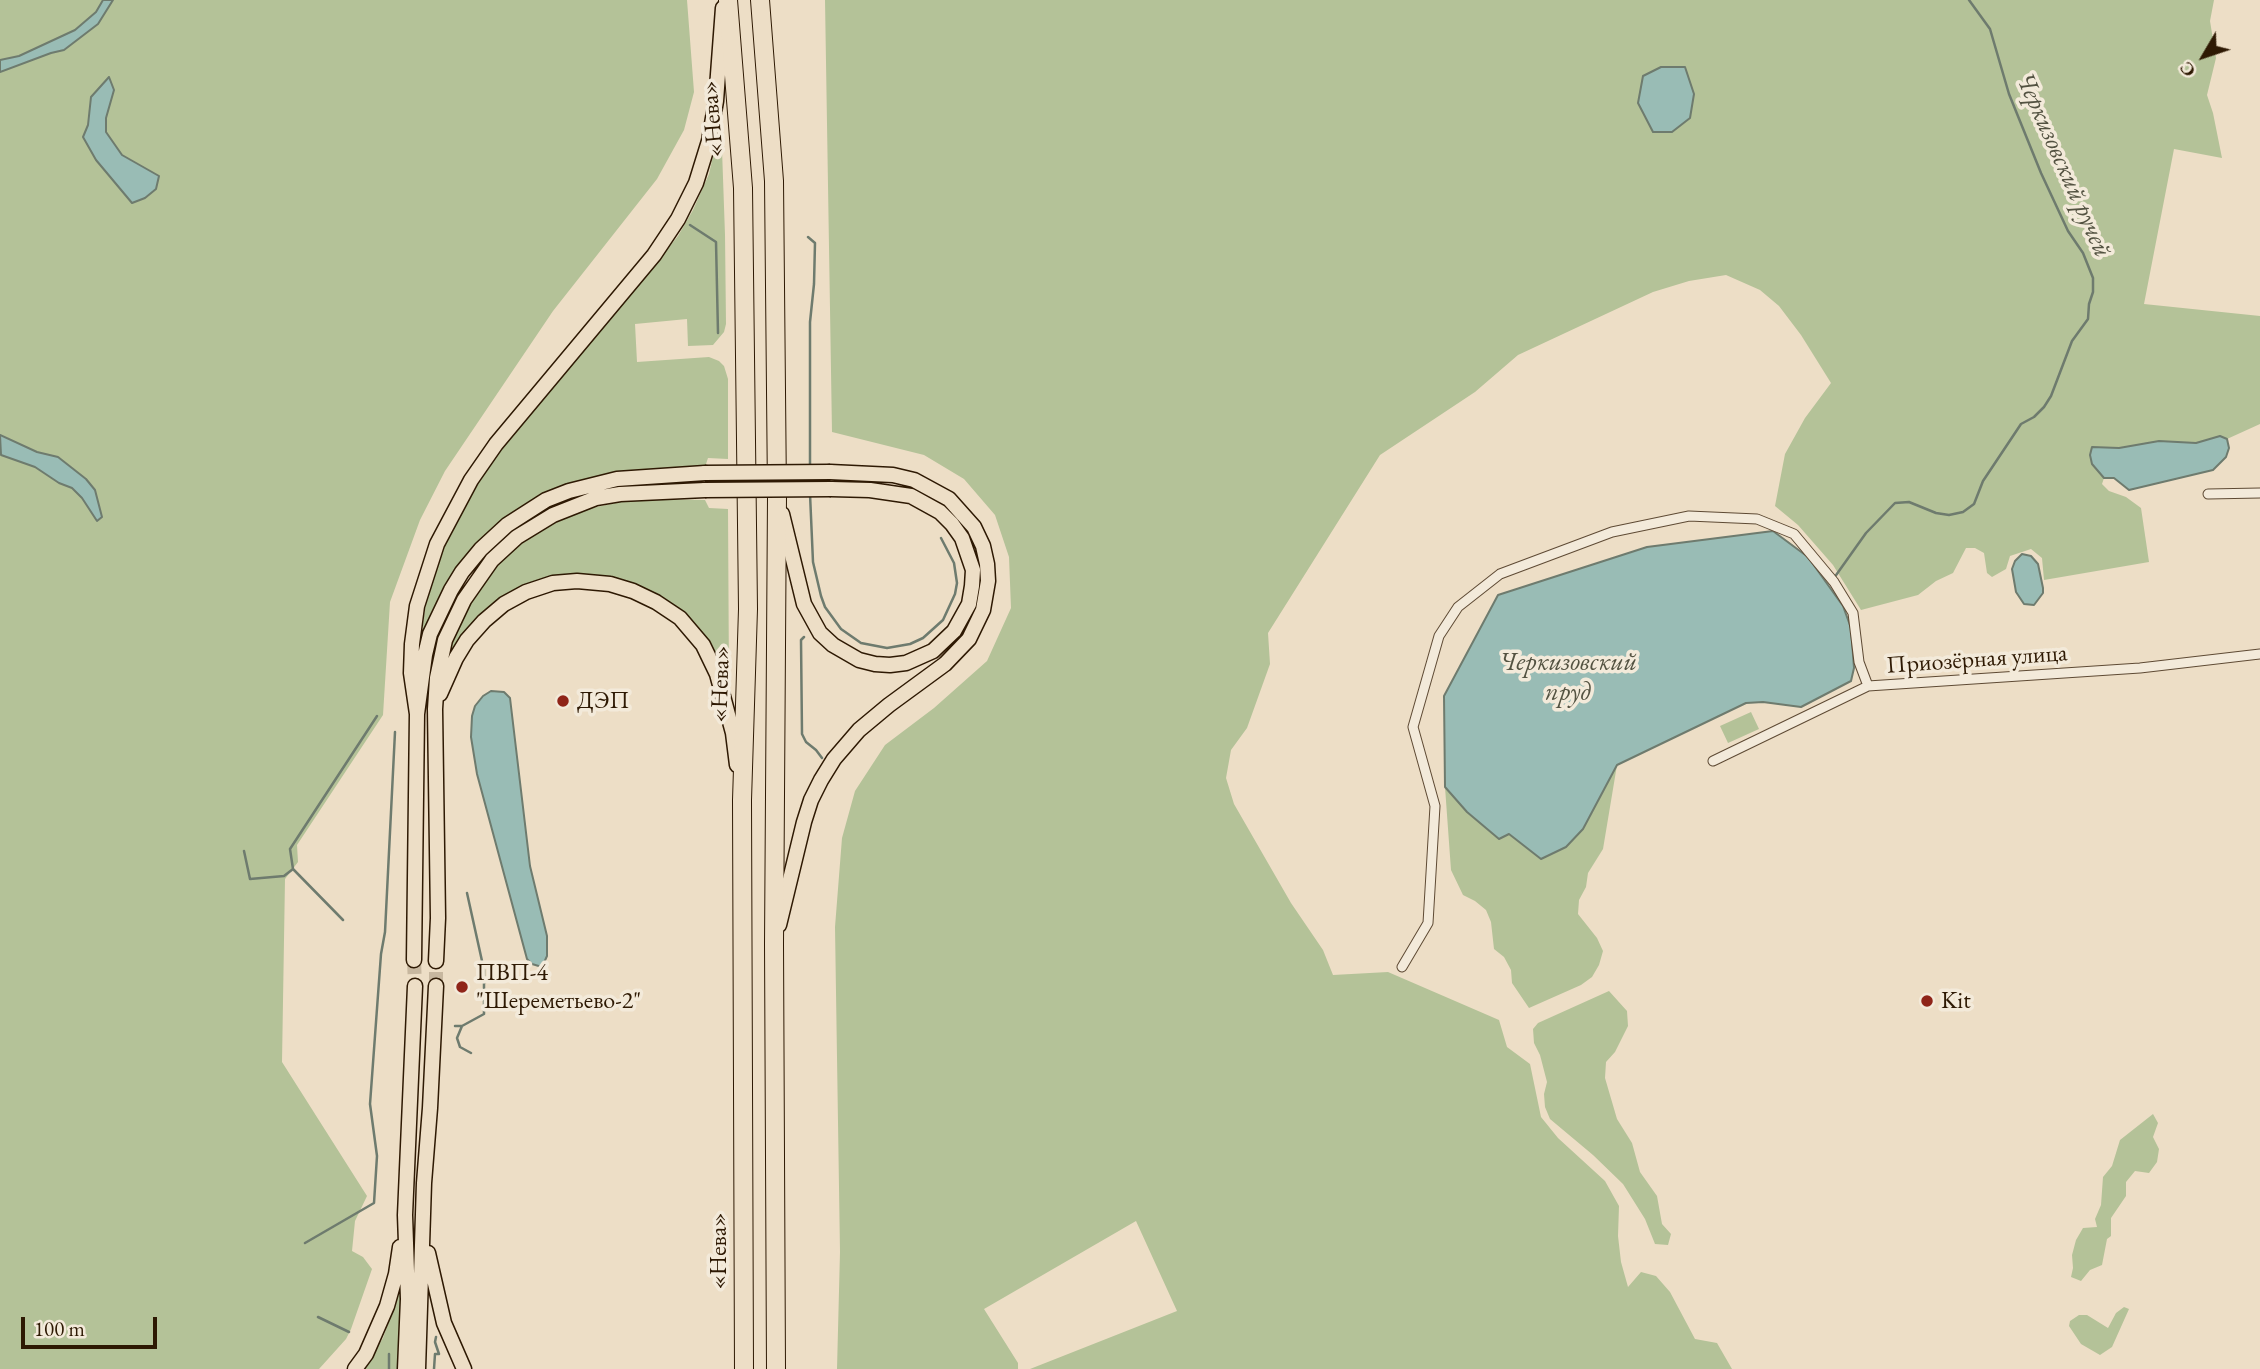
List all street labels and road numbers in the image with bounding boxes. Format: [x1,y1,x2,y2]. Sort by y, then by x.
street label: «Нева» [695,79,731,159]
street label: Приозёрная улица [1886,639,2068,681]
street label: «Нева» [705,645,737,723]
street label: «Нева» [705,1212,733,1290]

